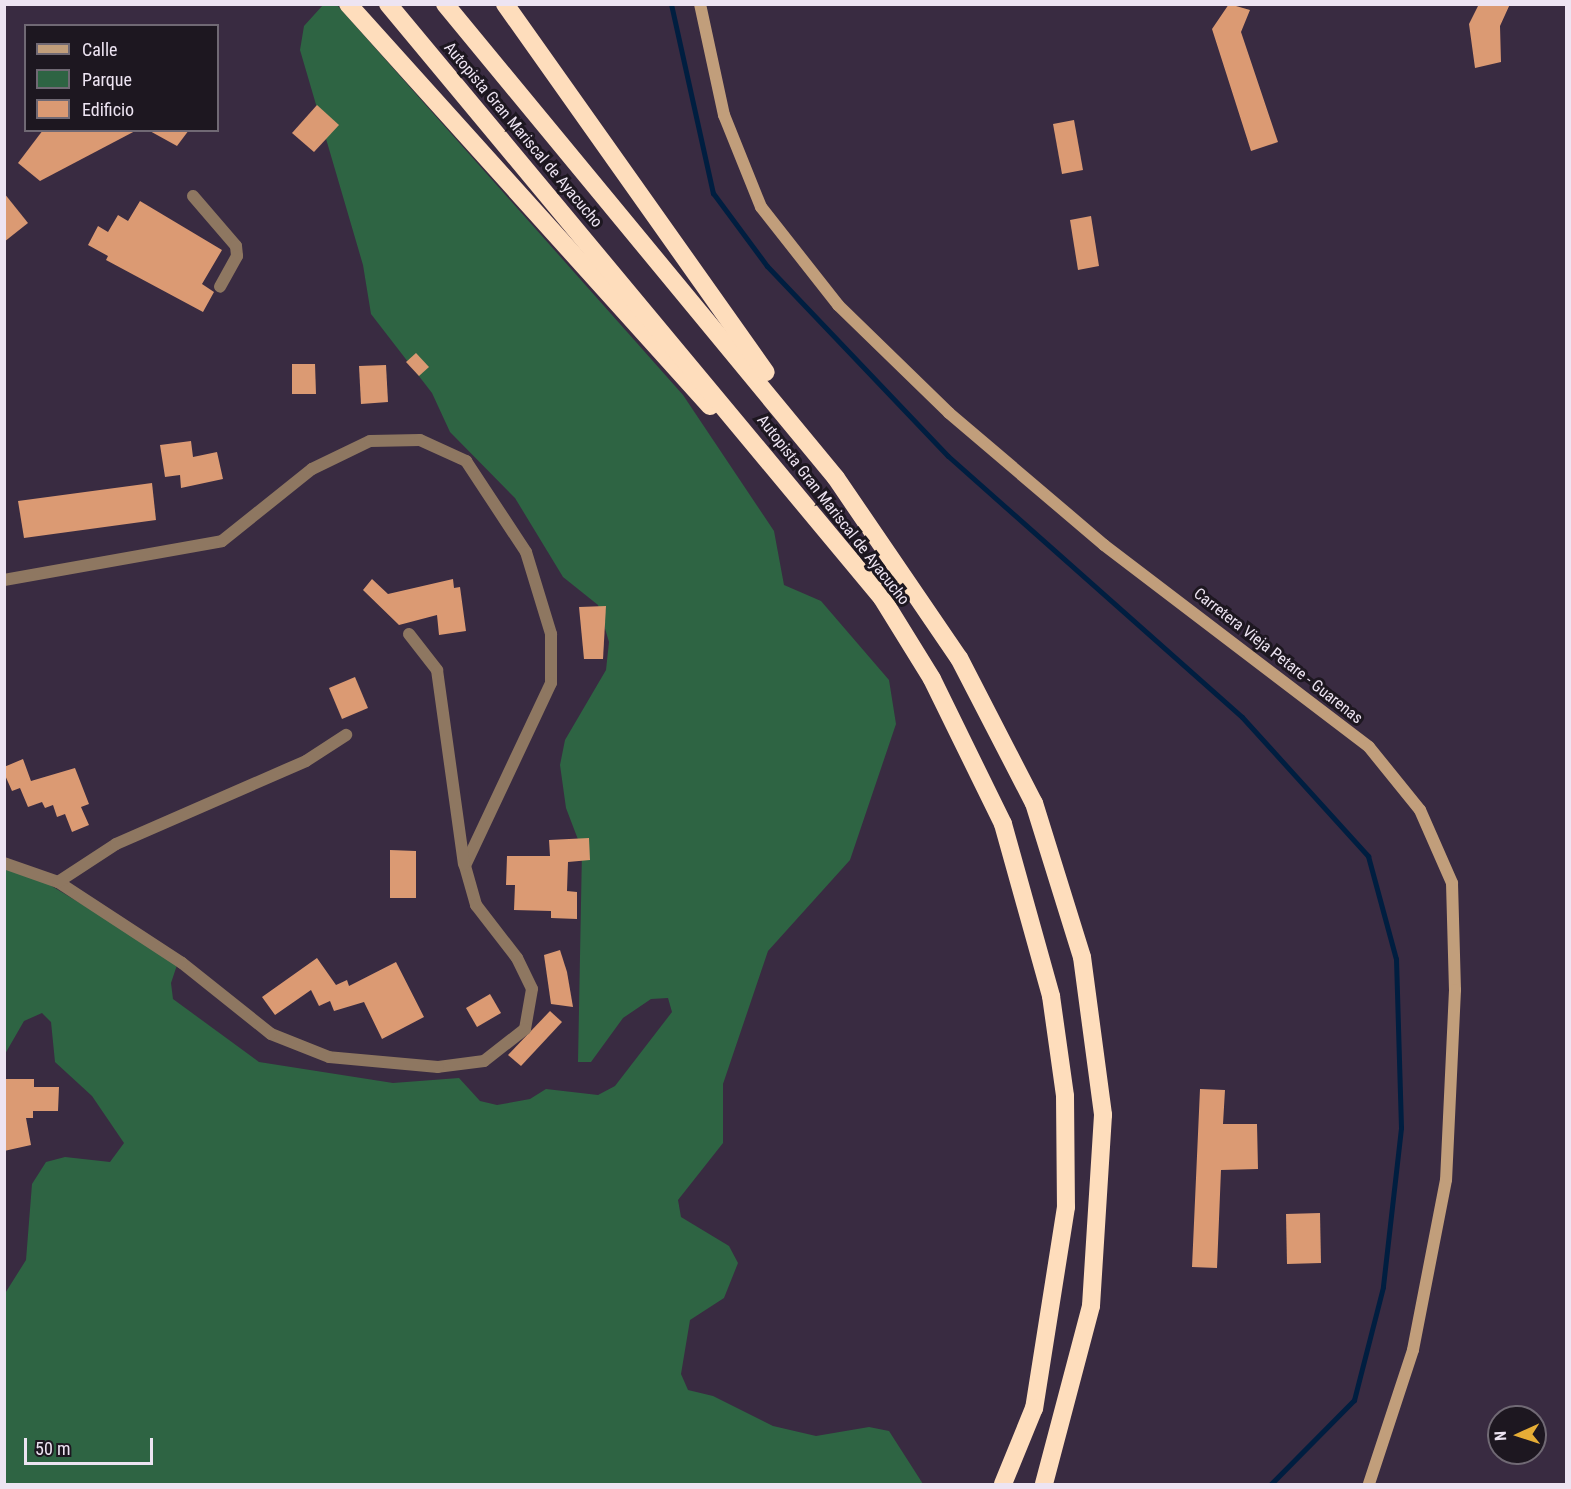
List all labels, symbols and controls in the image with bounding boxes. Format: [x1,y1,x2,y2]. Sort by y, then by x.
legend [24,24,219,132]
street label: Autopista Gran Mariscal de Ayacucho [440,38,606,232]
text: Calle [82,39,118,60]
text: Parque [82,69,132,90]
text: Edificio [82,99,134,120]
street label: Autopista Gran Mariscal de Ayacucho [753,411,913,609]
street label: Carretera Vieja Petare - Guarenas [1190,584,1366,728]
north arrow [1487,1405,1547,1465]
scale bar [27,1426,156,1464]
text: N [1491,1430,1510,1441]
text: 50 m [35,1438,70,1459]

